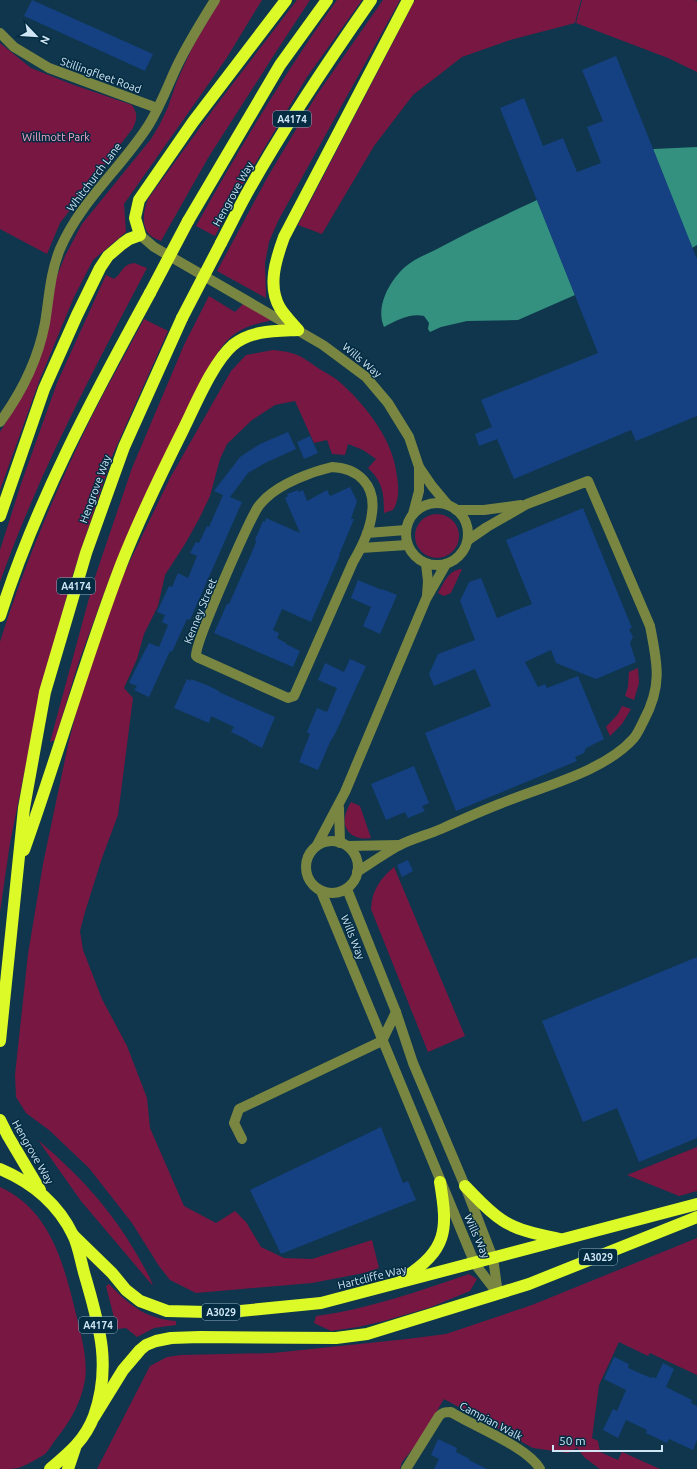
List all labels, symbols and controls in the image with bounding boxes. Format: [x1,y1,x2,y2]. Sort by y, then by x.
north arrow [16,16,56,56]
text: N [38,34,52,46]
street label: Stillingfleet Road [59,55,143,95]
road number: A4174 [273,111,311,127]
park label: Willmott Park [22,131,90,143]
street label: Whitchurch Lane [64,140,124,214]
street label: Hengrove Way [210,159,256,228]
street label: Wills Way [340,340,384,380]
street label: Hengrove Way [77,453,113,525]
street label: Kenney Street [181,576,219,646]
road number: A4174 [57,578,95,594]
street label: Wills Way [339,913,368,962]
street label: Hengrove Way [10,1118,56,1187]
street label: Wills Way [462,1212,492,1261]
road number: A3029 [579,1249,617,1265]
street label: Hartcliffe Way [336,1263,408,1291]
road number: A3029 [202,1304,240,1320]
road number: A4174 [79,1317,117,1333]
street label: Campian Walk [457,1399,525,1443]
scale bar [553,1427,662,1453]
text: 50 m [559,1434,586,1447]

